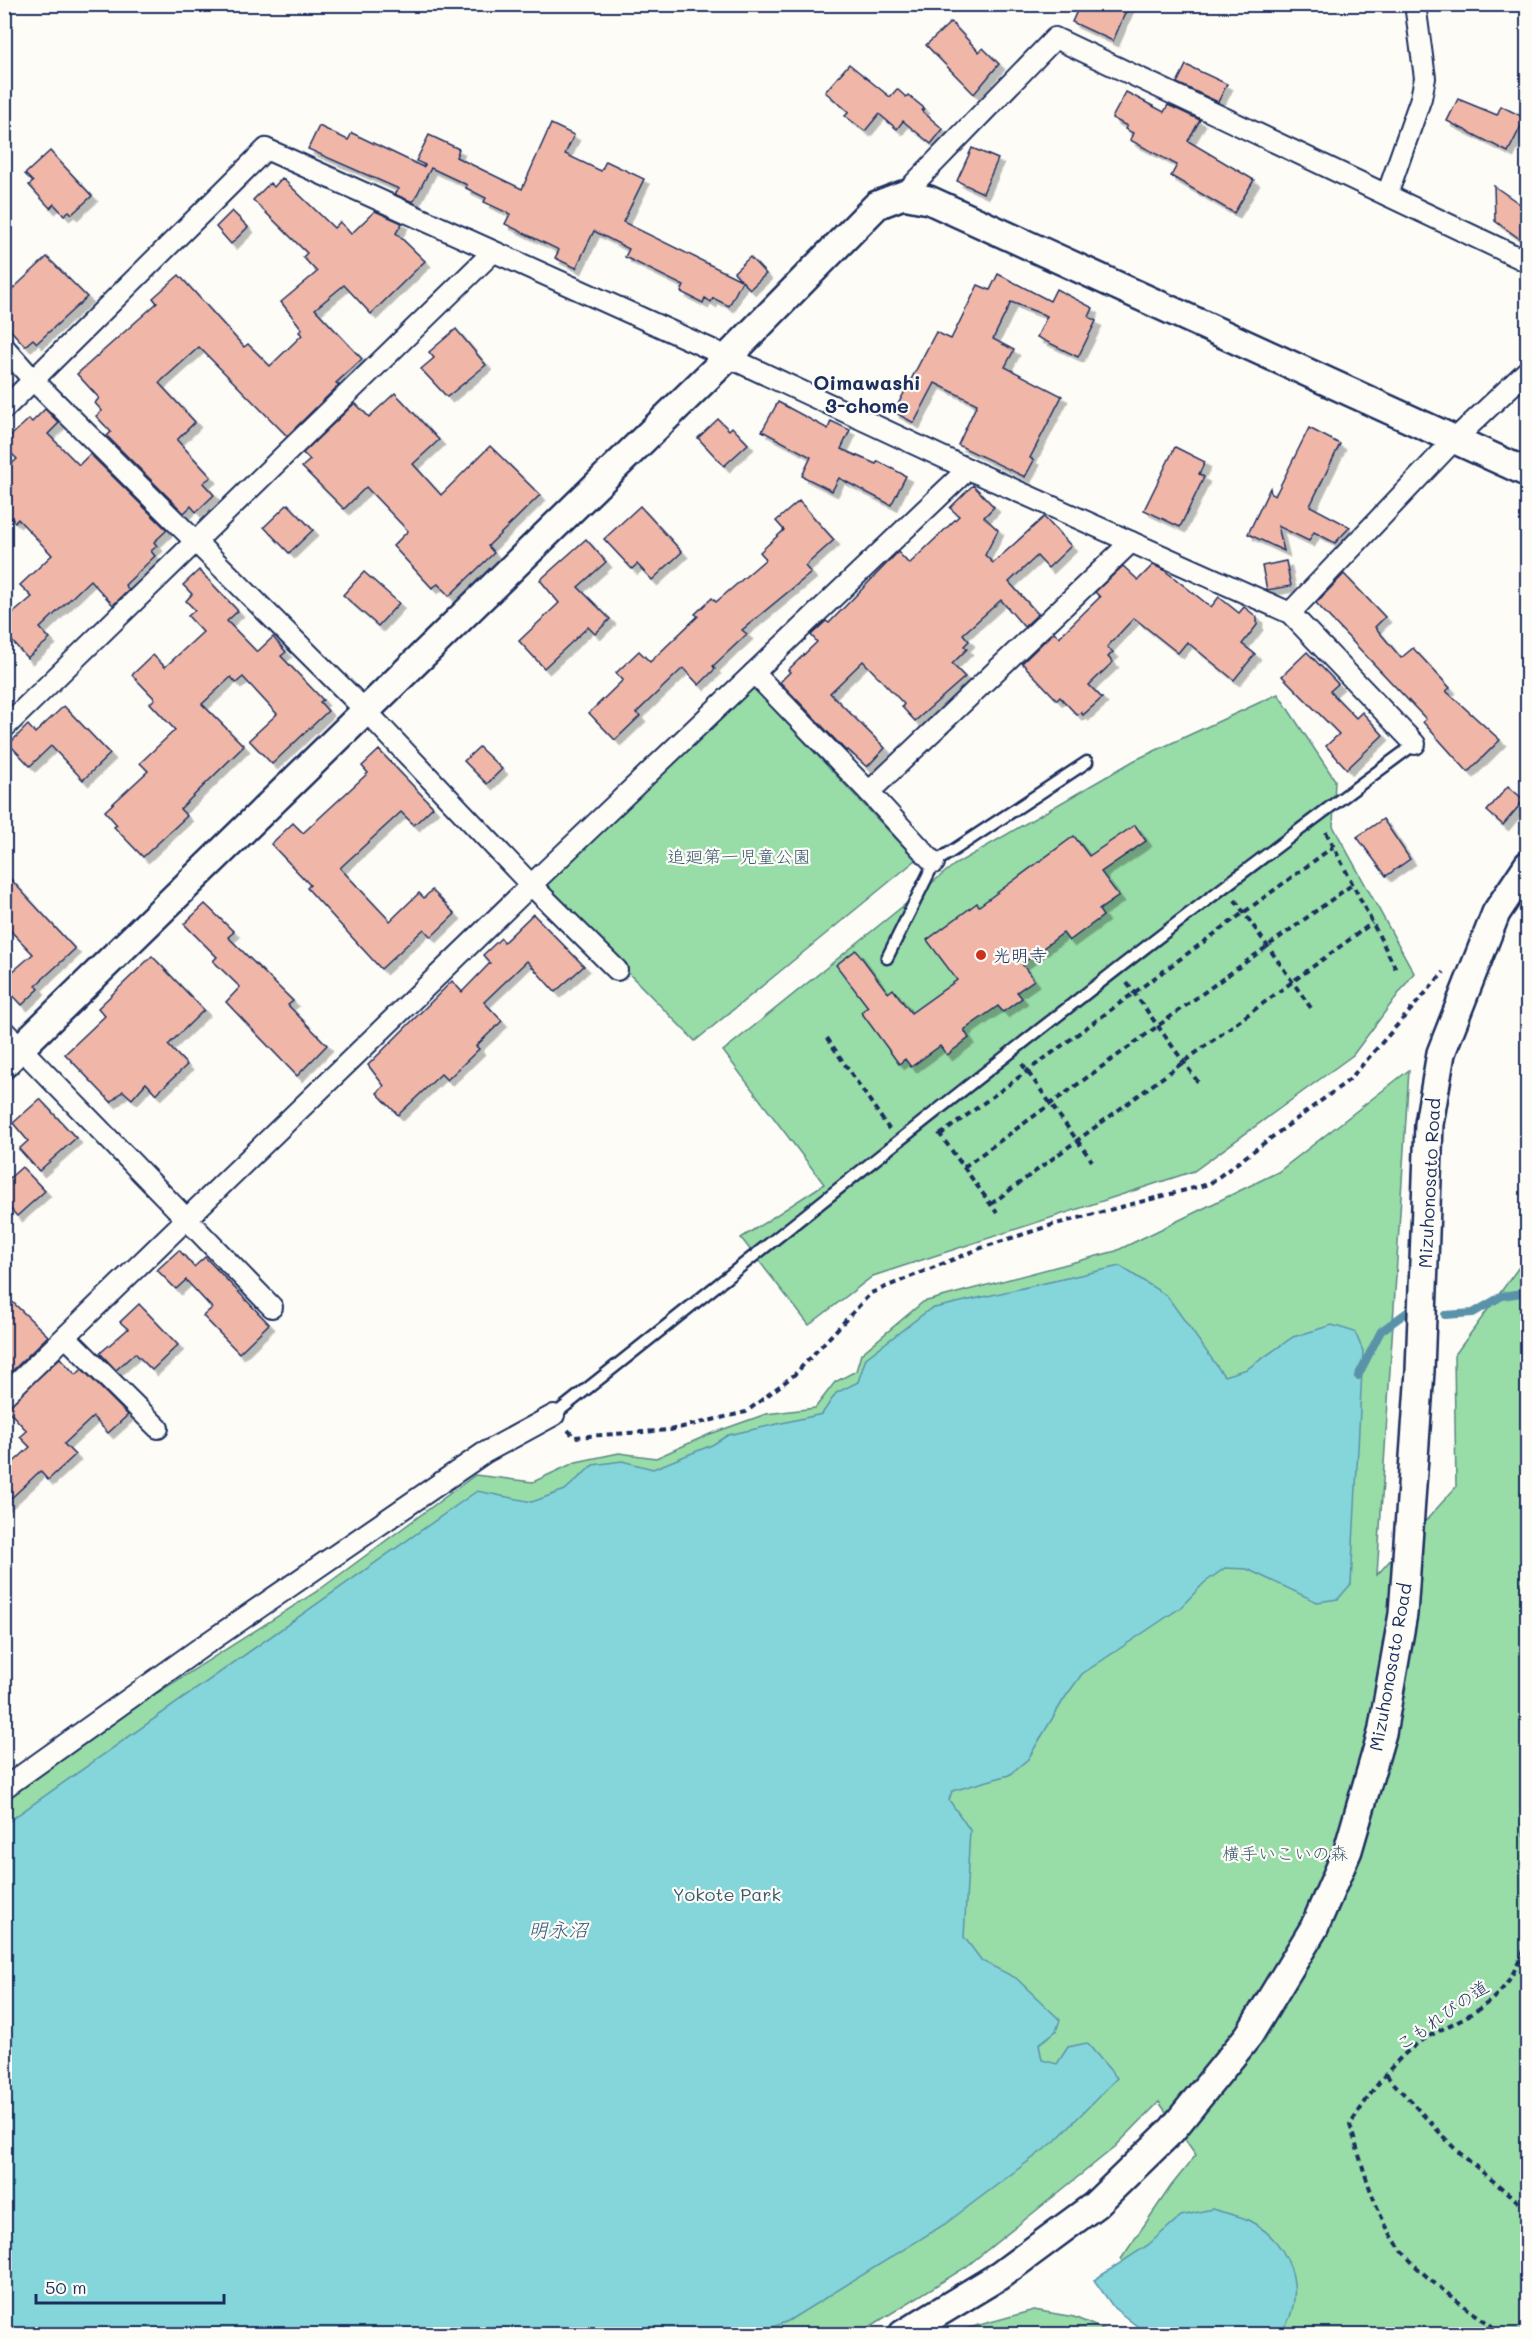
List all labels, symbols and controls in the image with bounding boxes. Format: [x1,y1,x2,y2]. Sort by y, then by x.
district label: Oimawashi 3-chome [813,369,921,418]
park label: 追廻第一児童公園 [667,844,811,868]
place label: 光明寺 [993,943,1047,967]
marker: 光明寺 [974,948,988,962]
street label: Mizuhonosato Road [1413,1097,1445,1269]
street label: Mizuhonosato Road [1363,1581,1417,1753]
park label: 横手いこいの森 [1222,1841,1348,1865]
park label: Yokote Park [673,1882,781,1906]
water label: 明永沼 [528,1916,590,1942]
street label: こもれびの道 [1391,1974,1493,2056]
scale bar [36,2267,224,2305]
text: 50 m [45,2275,87,2299]

